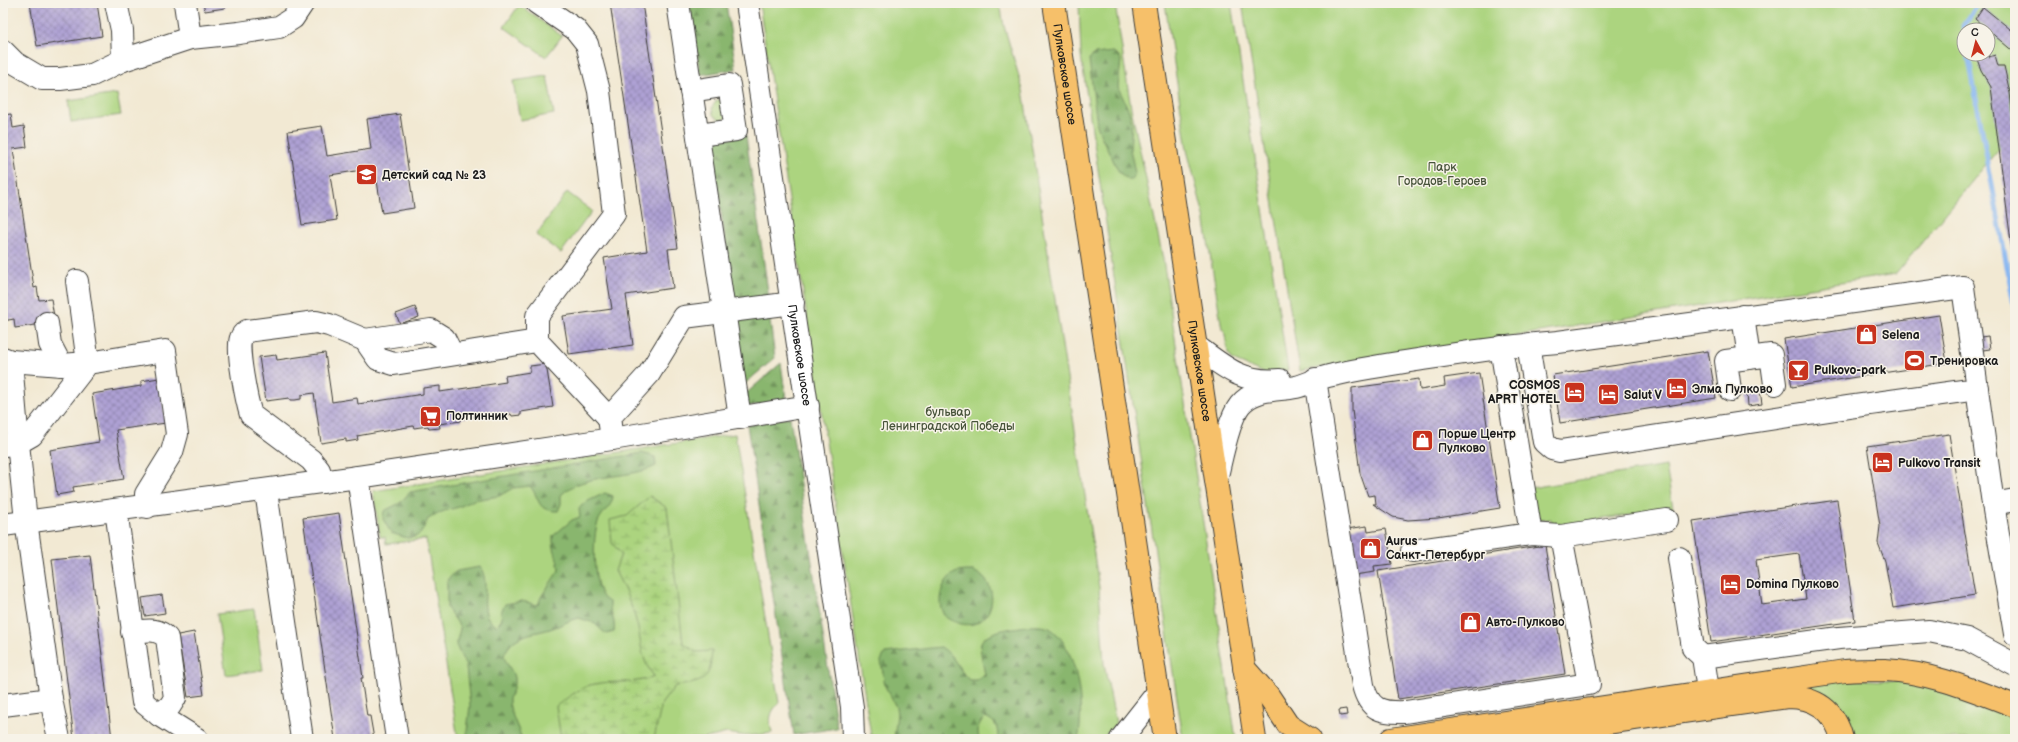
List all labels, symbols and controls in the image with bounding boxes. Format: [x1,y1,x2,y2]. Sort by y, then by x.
street label: Пулковское шоссе [1050,22,1080,126]
north arrow [1956,22,1996,62]
text: С [1970,26,1980,39]
park label: Парк Городов-Героев [1397,160,1487,189]
school or university icon: Детский сад № 23 [353,162,379,188]
place label: Детский сад № 23 [382,168,486,183]
street label: Пулковское шоссе [785,303,815,407]
street label: Пулковское шоссе [1184,319,1215,423]
shop icon: Selena [1853,322,1879,348]
place label: Selena [1882,328,1920,343]
sports icon: Тренировка [1901,348,1927,374]
place label: Тренировка [1930,354,1999,369]
bar icon: Pulkovo-park [1785,357,1811,383]
place label: Pulkovo-park [1814,363,1887,378]
hotel icon: Элма Пулково [1664,376,1690,402]
place label: COSMOS APRT HOTEL [1487,378,1560,407]
hotel icon: COSMOS APRT HOTEL [1562,379,1588,405]
hotel icon: Salut V [1595,382,1621,408]
place label: Элма Пулково [1692,382,1773,397]
place label: Salut V [1624,388,1663,403]
supermarket icon: Полтинник [417,403,443,429]
park label: бульвар Ленинградской Победы [880,405,1015,434]
place label: Полтинник [446,409,508,424]
place label: Порше Центр Пулково [1438,427,1516,456]
shop icon: Порше Центр Пулково [1410,428,1436,454]
hotel icon: Pulkovo Transit [1869,450,1895,476]
place label: Pulkovo Transit [1898,456,1980,471]
place label: Aurus Санкт-Петербург [1385,534,1486,563]
shop icon: Aurus Санкт-Петербург [1357,535,1383,561]
hotel icon: Domina Пулково [1718,571,1744,597]
place label: Domina Пулково [1746,577,1839,592]
shop icon: Авто-Пулково [1458,609,1484,635]
place label: Авто-Пулково [1485,615,1565,630]

